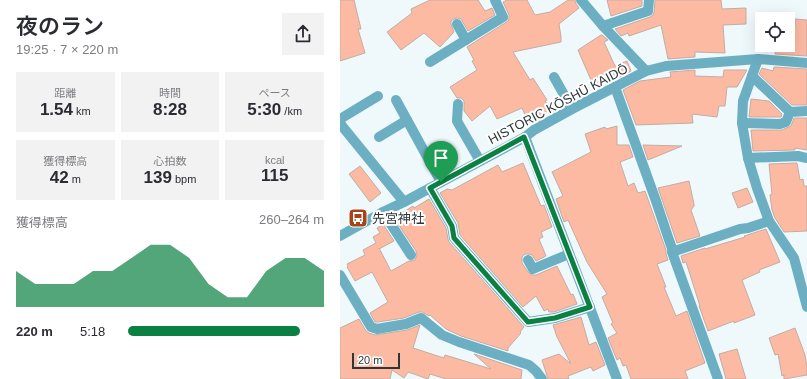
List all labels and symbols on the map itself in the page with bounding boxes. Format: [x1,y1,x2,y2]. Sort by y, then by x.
street label: HISTORIC KŌSHŪ KAIDŌ [486,61,630,147]
pin [424,141,458,182]
bus stop icon: 先宮神社 [347,207,369,229]
place label: 先宮神社 [372,211,424,226]
scale bar [352,351,400,370]

